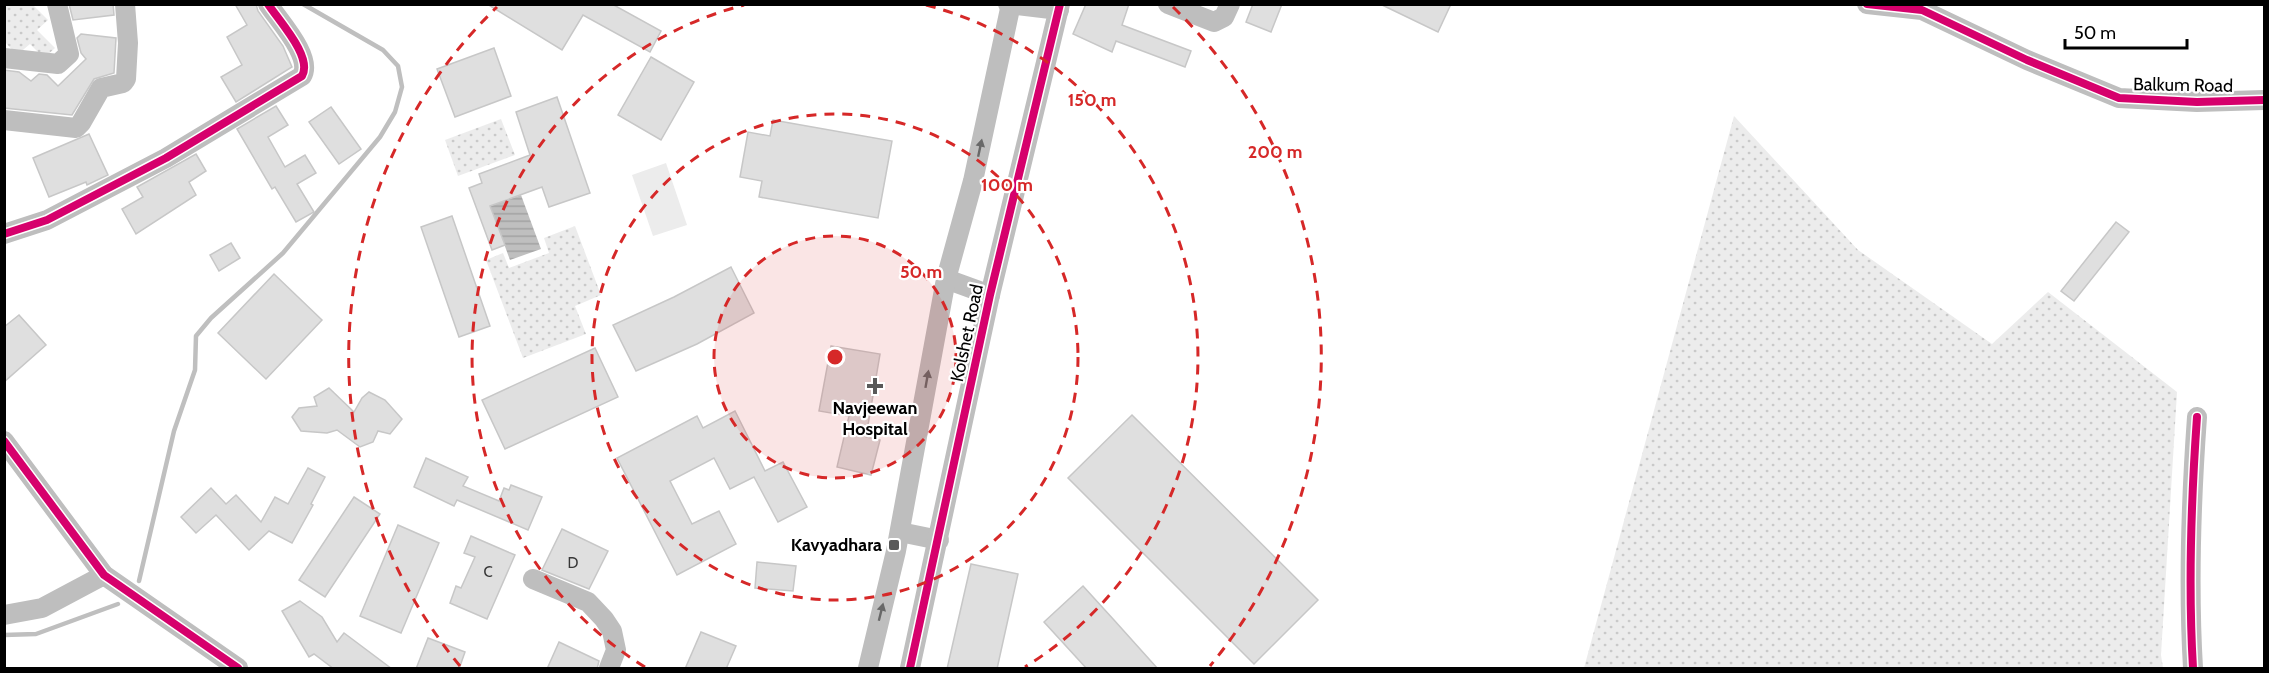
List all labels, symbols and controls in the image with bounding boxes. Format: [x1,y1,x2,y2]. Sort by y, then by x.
scale bar [2065,12,2186,50]
text: 50 m [2074,22,2116,44]
street label: Balkum Road [2133,73,2233,97]
text: 150 m [1068,89,1116,111]
one-way arrow [976,139,985,158]
text: 200 m [1248,141,1302,163]
text: 100 m [981,174,1033,196]
text: 50 m [900,261,942,283]
street label: Kolshet Road [946,282,988,384]
centre of rings [825,347,845,367]
one-way arrow [923,370,932,389]
marker: Navjeewan Hospital [866,377,884,395]
place label: Navjeewan Hospital [833,397,917,440]
place label: Kavyadhara [791,534,882,556]
marker: Kavyadhara [887,538,901,552]
house number: D [568,554,579,572]
house number: C [483,563,493,581]
one-way arrow [877,602,887,621]

